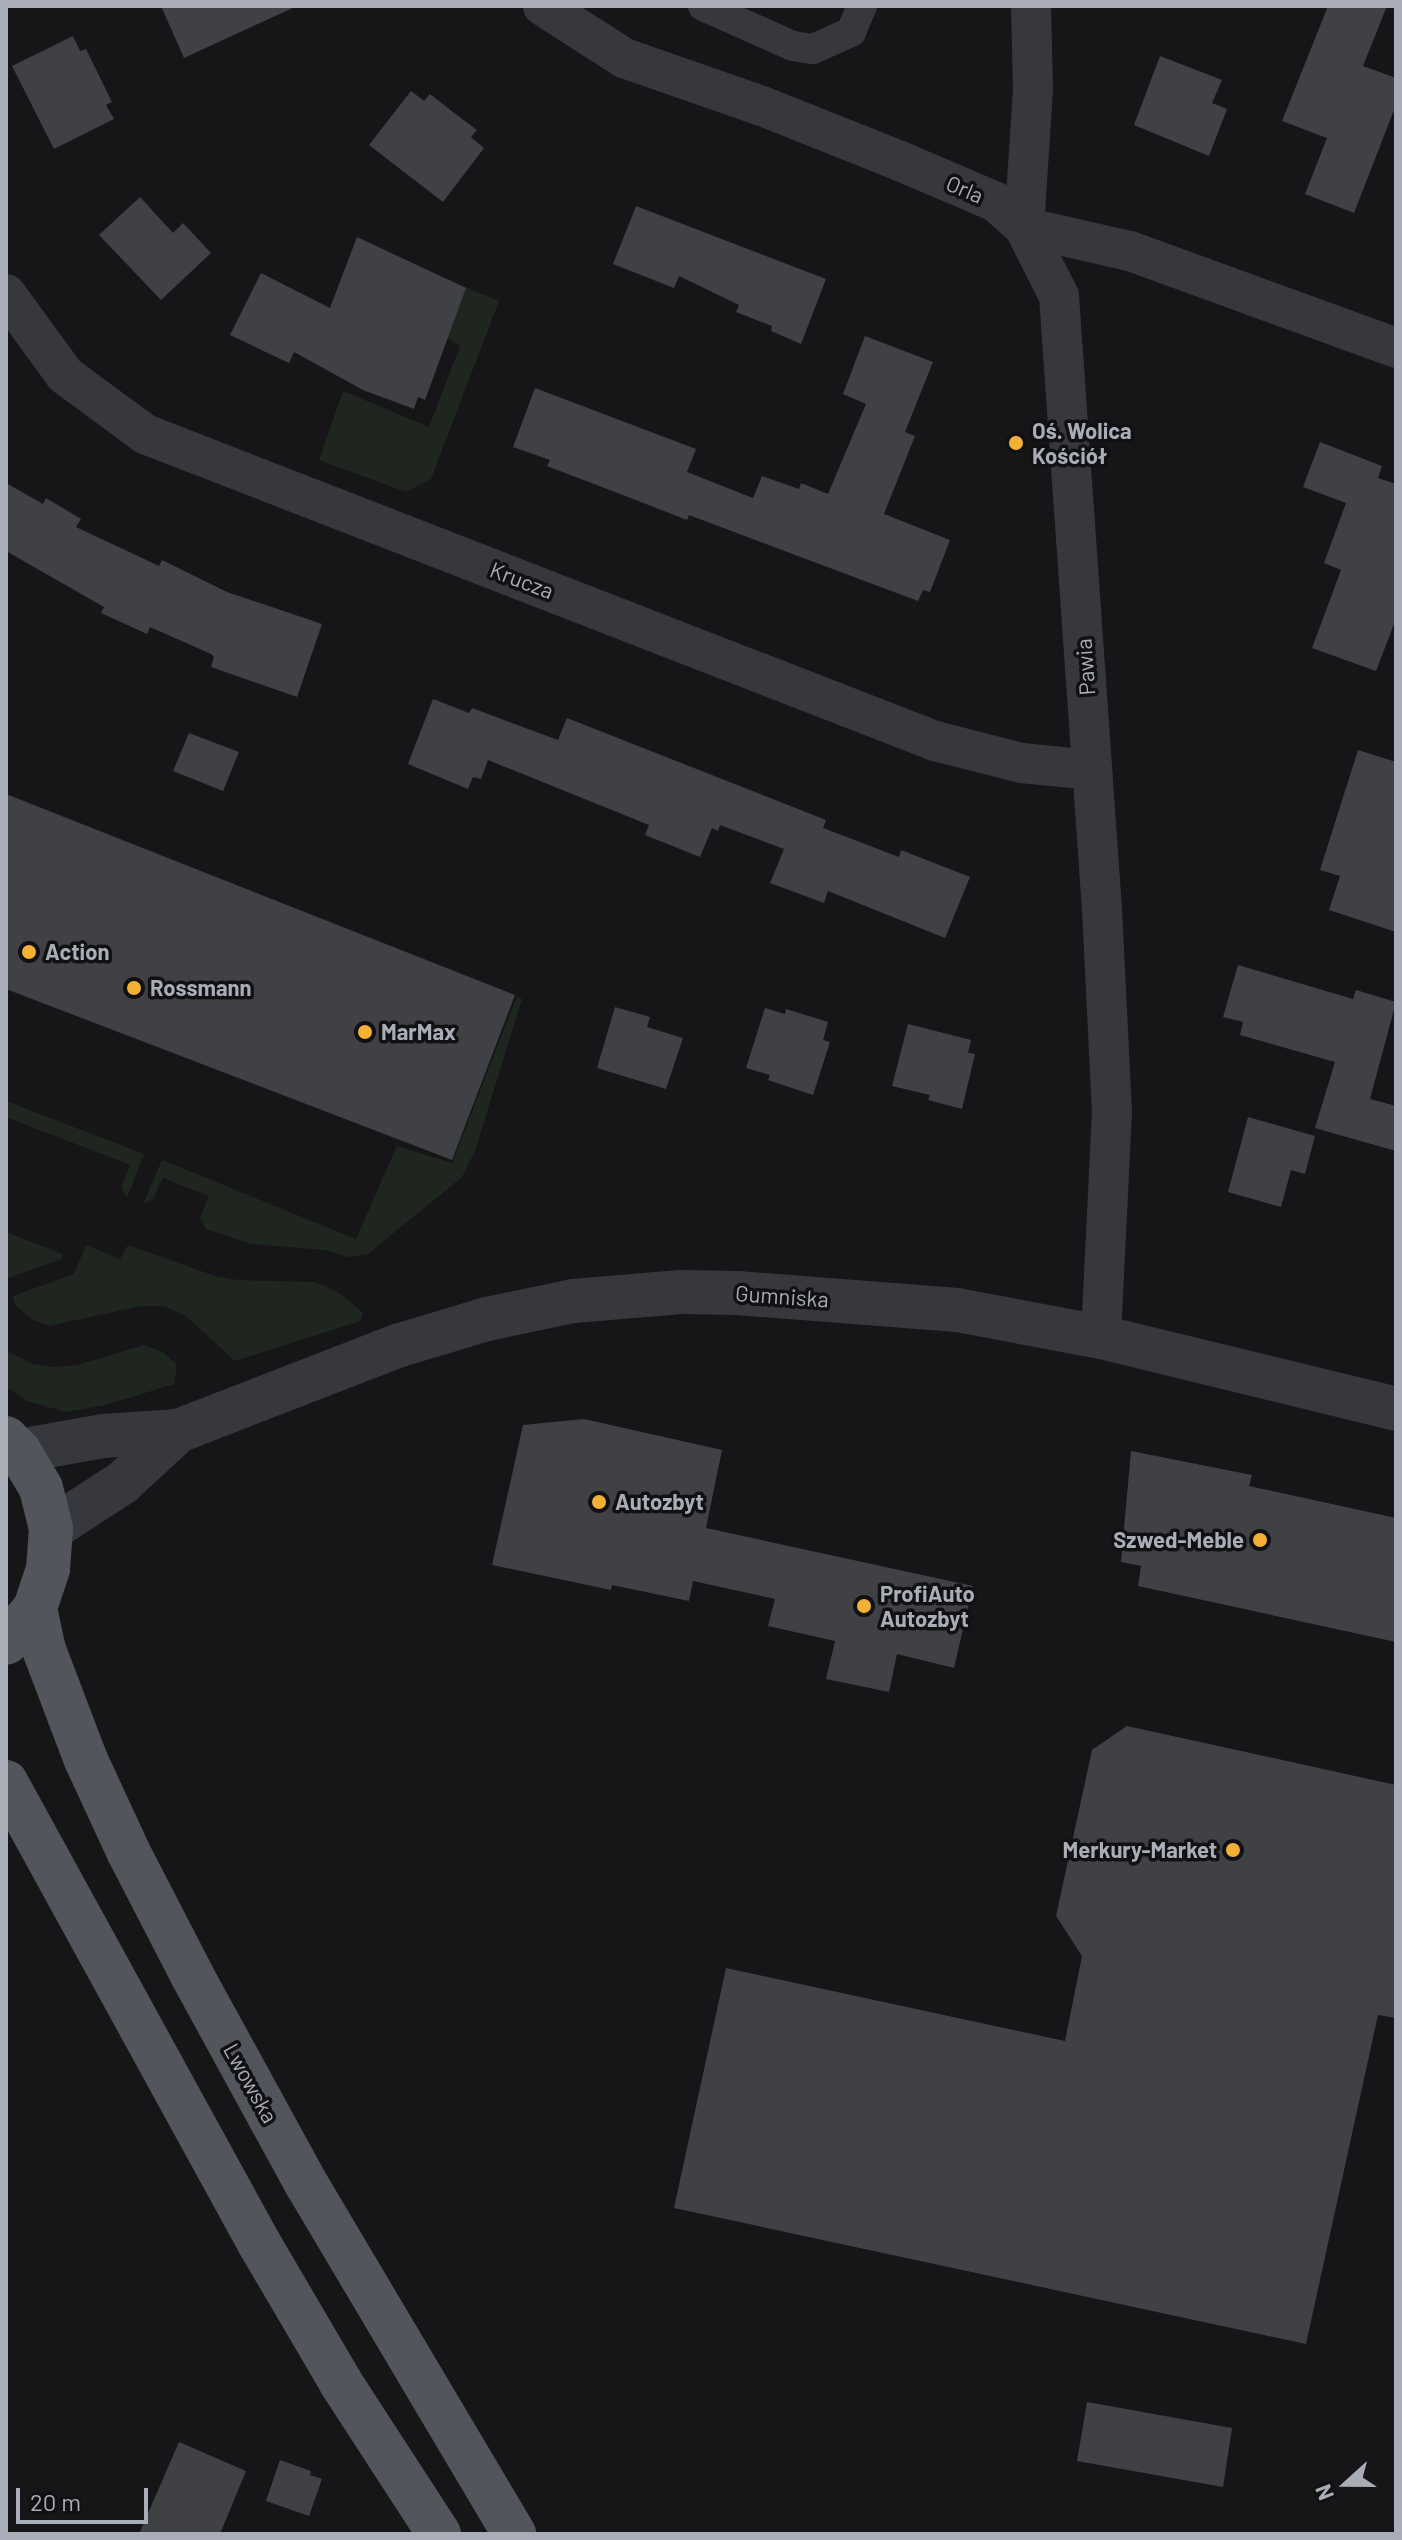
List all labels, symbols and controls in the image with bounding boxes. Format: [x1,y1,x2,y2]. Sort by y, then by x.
street label: Orla [942,169,988,209]
place label: Oś. Wolica Kościół [1032,417,1132,468]
marker: Oś. Wolica Kościół [1007,434,1025,452]
street label: Krucza [487,556,557,604]
street label: Pawia [1070,638,1100,696]
place label: Action [45,939,109,965]
marker: Action [20,943,38,961]
place label: Rossmann [150,975,252,1001]
marker: Rossmann [125,979,143,997]
place label: MarMax [381,1019,456,1045]
marker: MarMax [356,1023,374,1041]
street label: Gumniska [734,1280,830,1312]
place label: Autozbyt [615,1489,704,1515]
marker: Autozbyt [590,1493,608,1511]
place label: Szwed-Meble [1113,1527,1244,1553]
marker: Szwed-Meble [1251,1531,1269,1549]
place label: ProfiAuto Autozbyt [880,1580,975,1632]
marker: ProfiAuto Autozbyt [855,1597,873,1615]
place label: Merkury-Market [1062,1837,1217,1863]
marker: Merkury-Market [1224,1841,1242,1859]
street label: Lwowska [218,2039,284,2127]
north arrow [1306,2444,1386,2524]
scale bar [20,2472,152,2522]
text: N [1309,2481,1338,2504]
text: 20 m [30,2487,81,2516]

